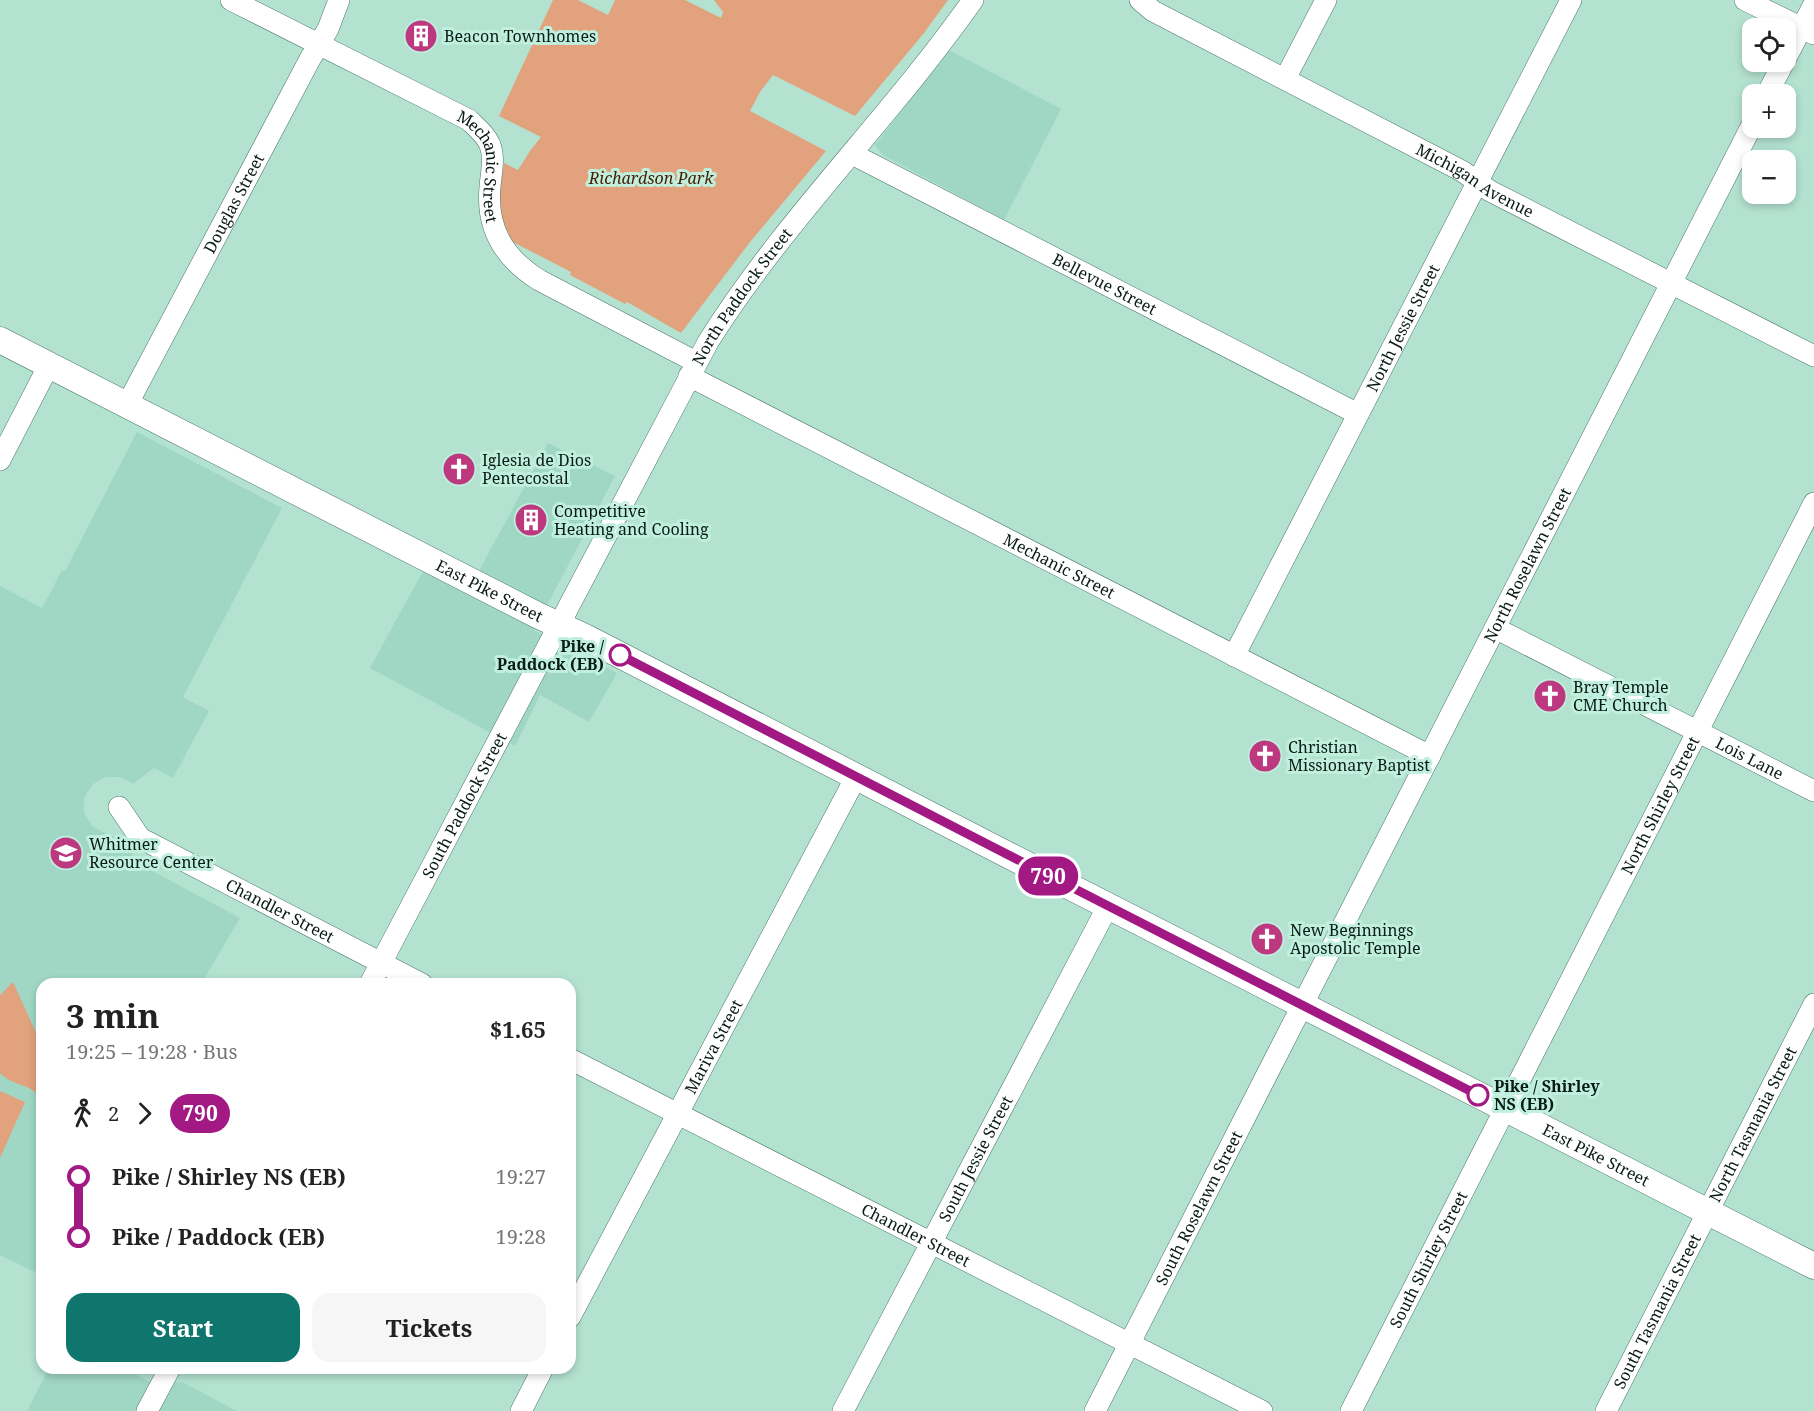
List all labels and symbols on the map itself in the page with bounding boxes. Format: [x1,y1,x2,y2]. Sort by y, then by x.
building icon: Beacon Townhomes [403,18,439,54]
place label: Beacon Townhomes [444,25,596,47]
street label: Mechanic Street [453,105,504,225]
street label: Michigan Avenue [1412,138,1538,223]
street label: Douglas Street [198,150,269,257]
park label: Richardson Park [588,167,714,189]
street label: North Paddock Street [687,223,797,369]
street label: Bellevue Street [1049,248,1161,320]
street label: North Jessie Street [1361,260,1445,395]
place label: Iglesia de Dios Pentecostal [482,449,591,489]
church icon: Iglesia de Dios Pentecostal [441,451,477,487]
street label: North Roselawn Street [1478,483,1576,646]
place label: Competitive Heating and Cooling [554,500,709,540]
building icon: Competitive Heating and Cooling [513,502,549,538]
street label: Mechanic Street [1000,528,1119,604]
street label: East Pike Street [432,554,547,627]
place label: Pike / Paddock (EB) [497,635,604,675]
marker: Pike / Paddock (EB) [609,644,631,666]
place label: Bray Temple CME Church [1573,676,1669,716]
church icon: Bray Temple CME Church [1532,678,1568,714]
street label: South Paddock Street [417,728,512,882]
street label: North Shirley Street [1616,732,1704,878]
street label: Lois Lane [1712,732,1787,785]
place label: Christian Missionary Baptist [1288,736,1430,776]
church icon: Christian Missionary Baptist [1247,738,1283,774]
place label: Whitmer Resource Center [89,833,214,873]
school or university icon: Whitmer Resource Center [48,835,84,871]
line badge: 790 [1014,856,1082,896]
street label: Chandler Street [222,873,338,948]
place label: New Beginnings Apostolic Temple [1290,919,1421,959]
church icon: New Beginnings Apostolic Temple [1249,921,1285,957]
street label: Mariva Street [679,995,747,1098]
street label: North Tasmania Street [1704,1042,1802,1206]
place label: Pike / Shirley NS (EB) [1494,1075,1601,1115]
marker: Pike / Shirley NS (EB) [1467,1084,1489,1106]
street label: South Jessie Street [933,1092,1018,1225]
street label: East Pike Street [1539,1118,1654,1191]
street label: South Roselawn Street [1150,1127,1247,1289]
street label: South Shirley Street [1384,1187,1473,1332]
street label: Chandler Street [858,1198,974,1272]
street label: South Tasmania Street [1608,1230,1706,1392]

